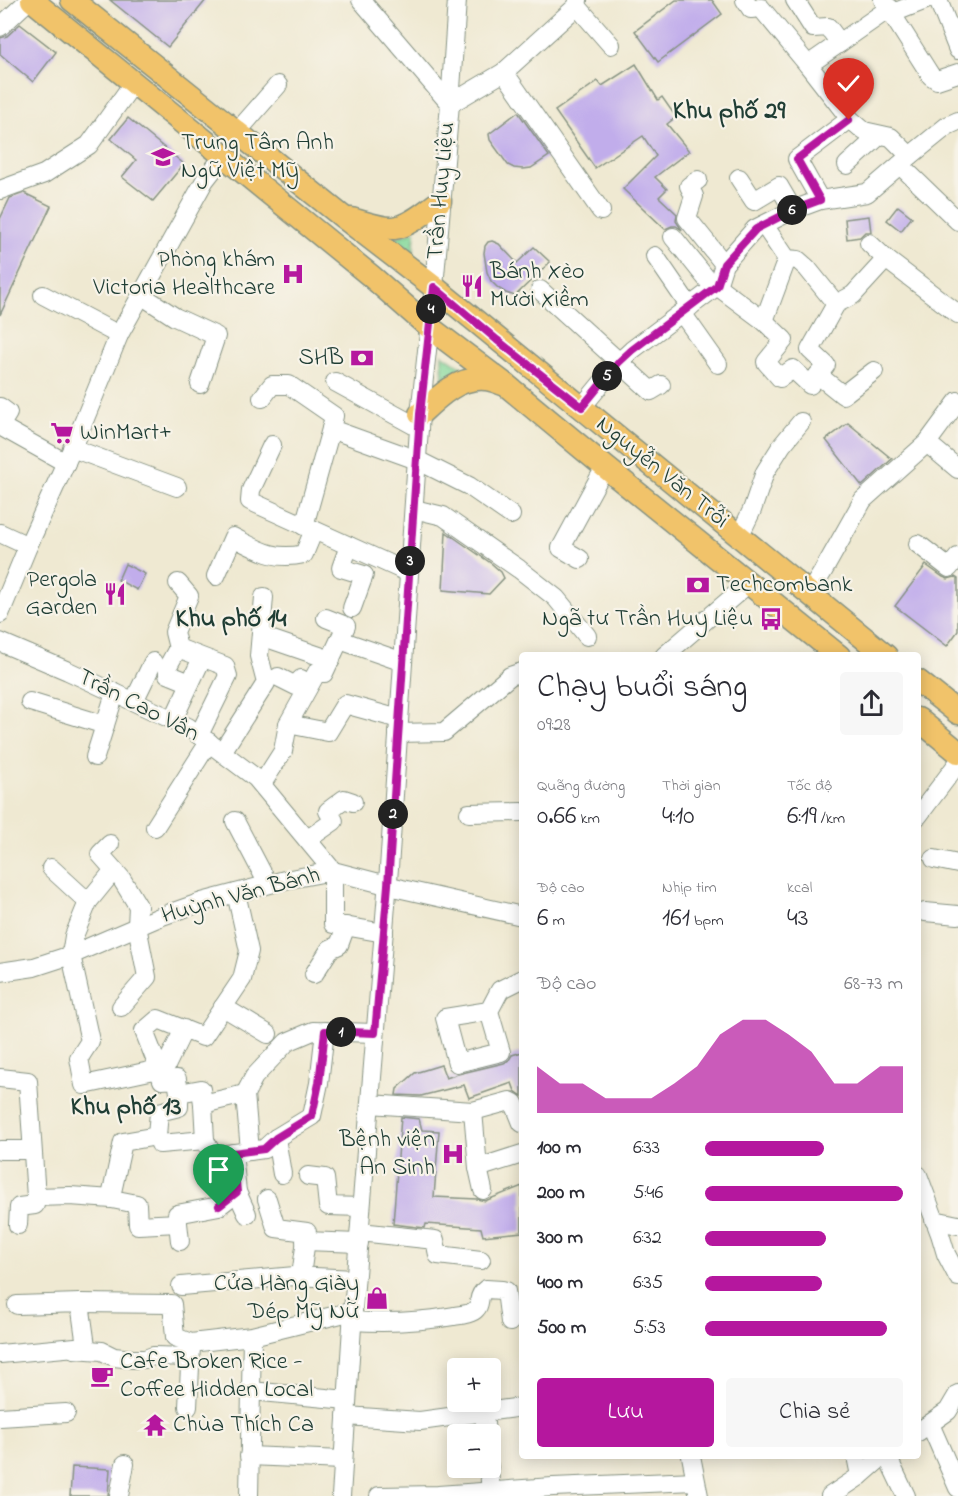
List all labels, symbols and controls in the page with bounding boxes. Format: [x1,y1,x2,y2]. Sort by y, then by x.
pin [823,58,874,120]
icon: check [832,67,865,100]
district label: Khu phố 29 [673,93,787,131]
street label: Trần Huy Liệu [419,121,466,261]
place label: Trung Tâm Anh Ngữ Việt Mỹ [181,126,334,190]
school or university icon: Trung Tâm Anh Ngữ Việt Mỹ [150,144,176,170]
pin: 6 [777,195,807,225]
text: 6 [788,198,796,222]
place label: Phòng khám Victoria Healthcare [92,243,275,306]
place label: Bánh Xèo Mười Xiềm [489,255,589,318]
hospital icon: Phòng khám Victoria Healthcare [280,261,306,287]
restaurant icon: Bánh Xèo Mười Xiềm [459,273,485,299]
pin: 4 [416,294,446,324]
text: 4 [428,297,434,321]
place label: SHB [298,341,344,376]
bank icon: SHB [349,345,375,371]
pin: 5 [592,361,622,391]
text: 5 [602,364,612,388]
street label: Nguyễn Văn Trỗi [587,408,736,539]
place label: WinMart+ [80,416,172,451]
supermarket icon: WinMart+ [49,420,75,446]
pin: 3 [395,546,425,576]
text: 3 [407,549,413,573]
place label: Pergola Garden [25,563,97,626]
place label: Techcombank [716,568,853,603]
bank icon: Techcombank [685,572,711,598]
restaurant icon: Pergola Garden [102,581,128,607]
district label: Khu phố 14 [176,601,287,639]
place label: Ngã tư Trần Huy Liệu [542,602,753,638]
bus stop icon: Ngã tư Trần Huy Liệu [758,606,784,632]
street label: Trần Cao Vân [71,660,205,752]
text: Chạy buổi sáng [537,664,747,712]
button: share [840,672,903,735]
text: 09:28 [537,711,571,740]
text: Quãng đường [537,774,625,798]
text: Thời gian [662,774,721,798]
text: Tốc độ [787,774,832,798]
text: 0.66 [537,798,576,836]
text: 4:10 [662,798,694,836]
text: 6:19 [787,798,817,836]
pin: 2 [378,799,408,829]
text: 2 [389,802,397,826]
text: km [576,807,600,831]
text: /km [817,807,845,831]
street label: Huỳnh Văn Bánh [158,858,324,935]
text: Độ cao [537,876,585,900]
text: Nhịp tim [662,876,717,900]
text: kcal [787,876,812,900]
text: 6 [537,900,548,938]
text: 161 [662,900,690,938]
text: 43 [787,900,808,938]
text: m [548,909,565,933]
text: bpm [690,909,724,933]
text: Độ cao [537,970,597,999]
text: 68–73 m [844,970,903,999]
pin: 1 [326,1017,356,1047]
text: 1 [338,1020,344,1044]
district label: Khu phố 13 [71,1089,182,1127]
place label: Bệnh viện An Sinh [338,1123,435,1186]
text: 100 m [537,1134,581,1163]
text: 6:33 [633,1134,660,1163]
hospital icon: Bệnh viện An Sinh [440,1141,466,1167]
pin [193,1144,244,1206]
icon: arrive [202,1153,235,1186]
text: 200 m [537,1179,585,1208]
text: 5:46 [633,1179,663,1208]
text: 300 m [537,1224,583,1253]
text: 6:32 [633,1224,662,1253]
place label: Cửa Hàng Giày Dép Mỹ Nữ [214,1267,359,1331]
text: 400 m [537,1269,583,1298]
text: 6:35 [633,1269,663,1298]
shop icon: Cửa Hàng Giày Dép Mỹ Nữ [364,1285,390,1311]
text: 500 m [537,1314,586,1343]
text: 5:53 [633,1314,666,1343]
place label: Cafe Broken Rice - Coffee Hidden Local [120,1345,313,1408]
map controls [447,1358,501,1478]
button: + [447,1358,501,1412]
cafe icon: Cafe Broken Rice - Coffee Hidden Local [89,1363,115,1389]
button: Lưu [537,1378,714,1447]
button: Chia sẻ [726,1378,903,1447]
place label: Chùa Thích Ca [173,1408,314,1443]
temple icon: Chùa Thích Ca [142,1412,168,1438]
button: − [447,1424,501,1478]

